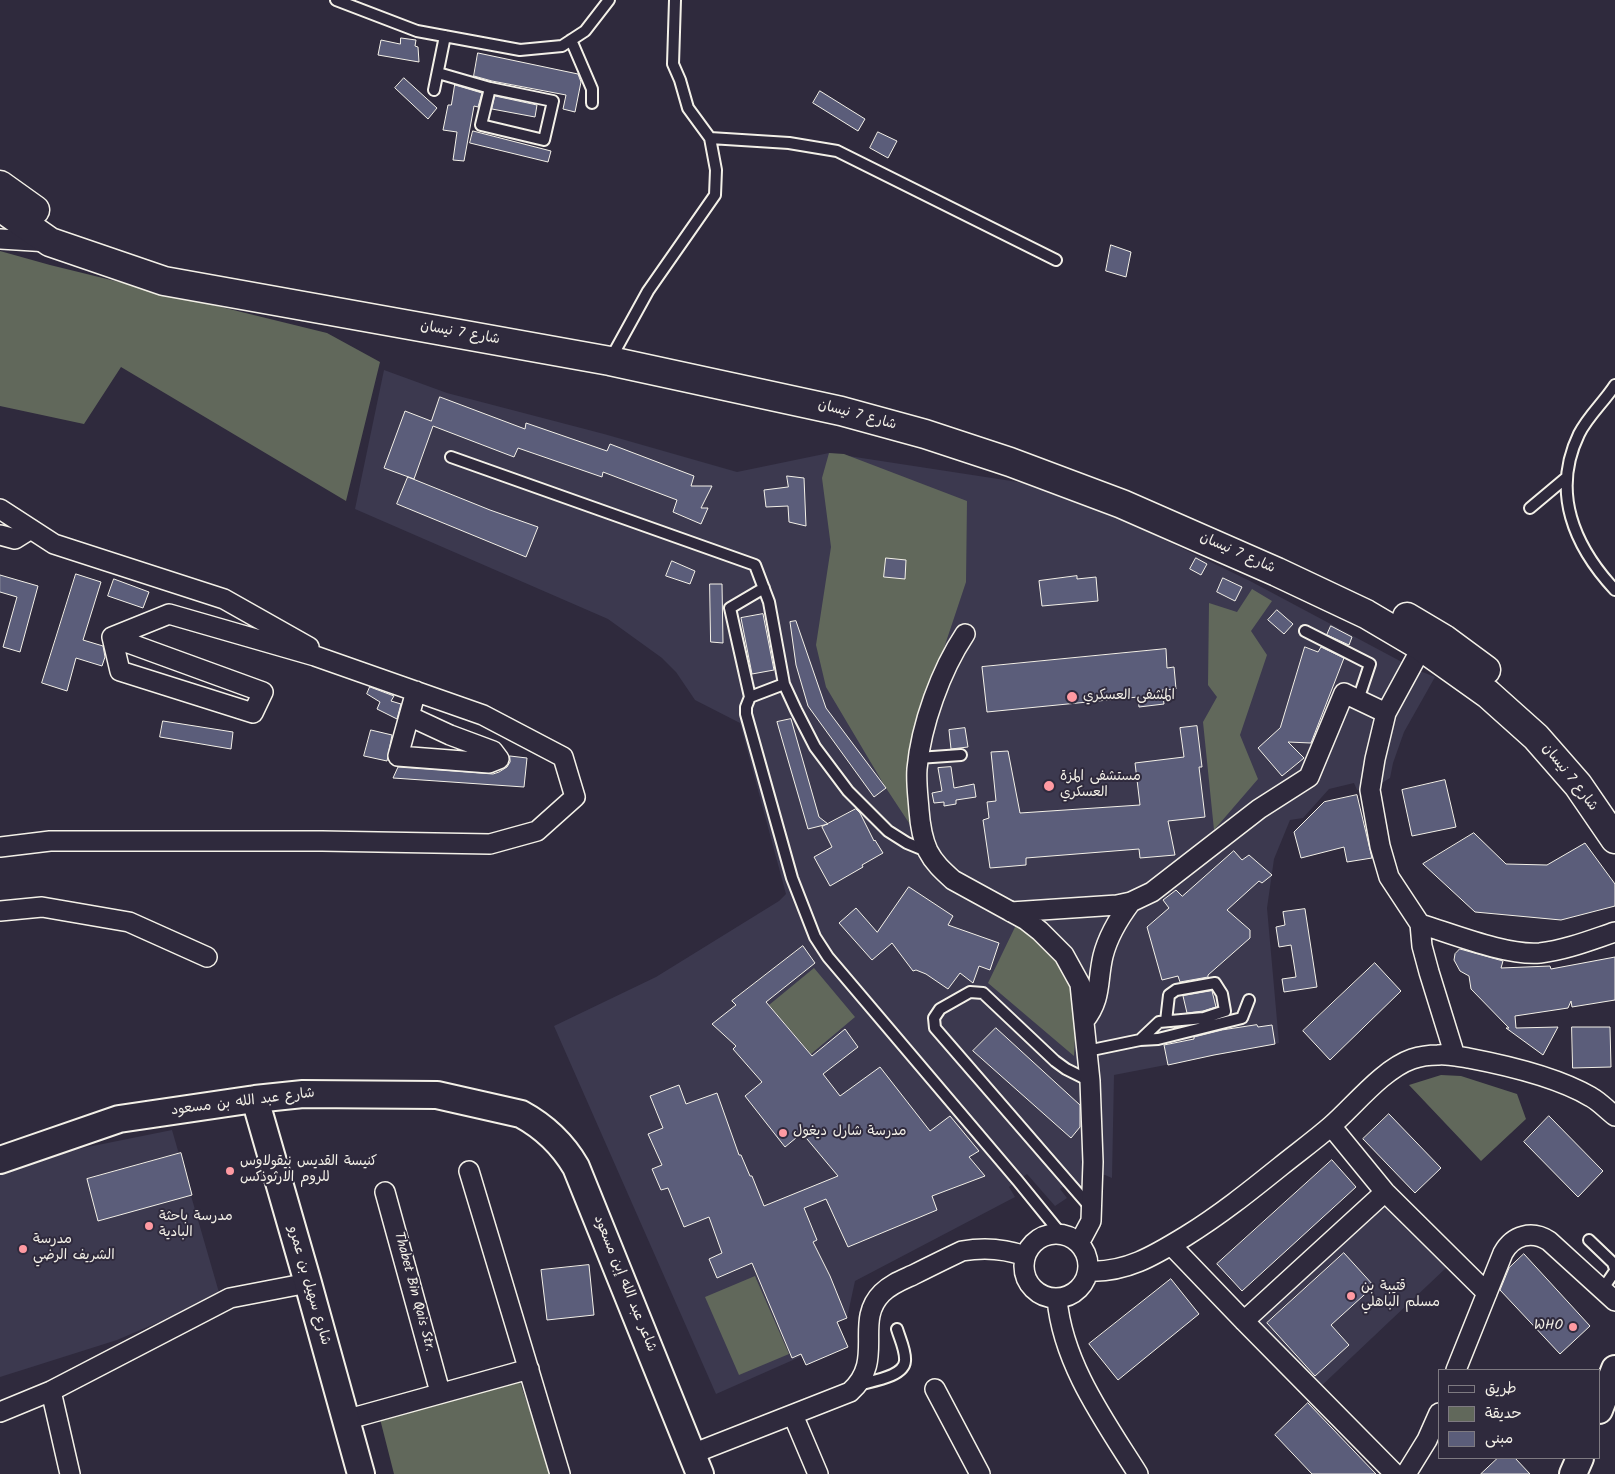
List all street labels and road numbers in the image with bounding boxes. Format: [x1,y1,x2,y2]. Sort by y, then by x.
street label: شارع 7 نيسان [419,319,501,349]
street label: شارع 7 نيسان [816,397,898,435]
street label: شارع 7 نيسان [1197,530,1277,578]
street label: شارع 7 نيسان [1538,741,1600,815]
street label: شارع عبد الله بن مسعود [170,1086,316,1120]
street label: شاعر عبد الله إبن مسعود [589,1213,659,1355]
street label: شارع سهيل بن عمرو [283,1225,333,1347]
street label: Thabet Bin Qais Str. [389,1231,437,1353]

